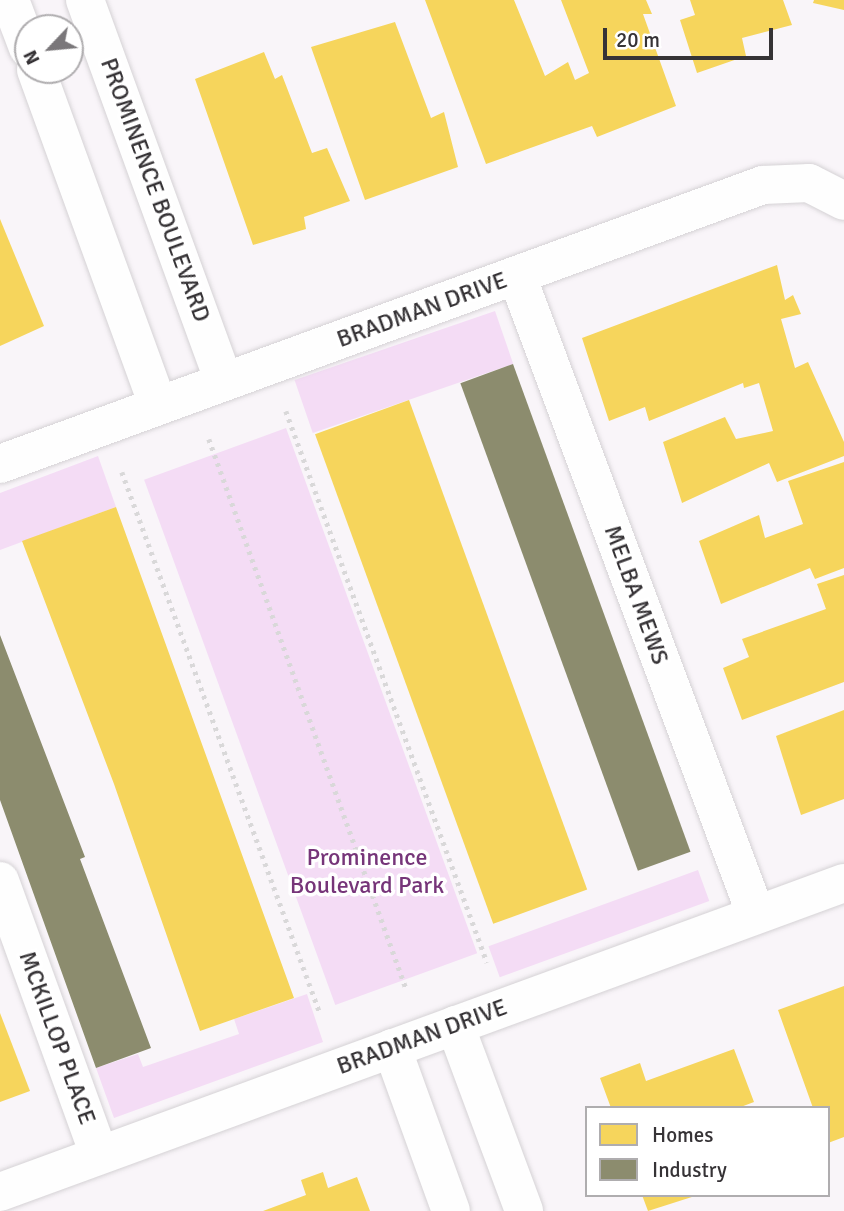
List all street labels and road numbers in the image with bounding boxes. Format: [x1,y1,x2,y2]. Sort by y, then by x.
street label: PROMINENCE BOULEVARD [94,54,216,326]
street label: BRADMAN DRIVE [333,266,511,354]
street label: MELBA MEWS [597,521,675,669]
street label: MCKILLOP PLACE [12,947,102,1129]
street label: BRADMAN DRIVE [333,993,511,1081]

